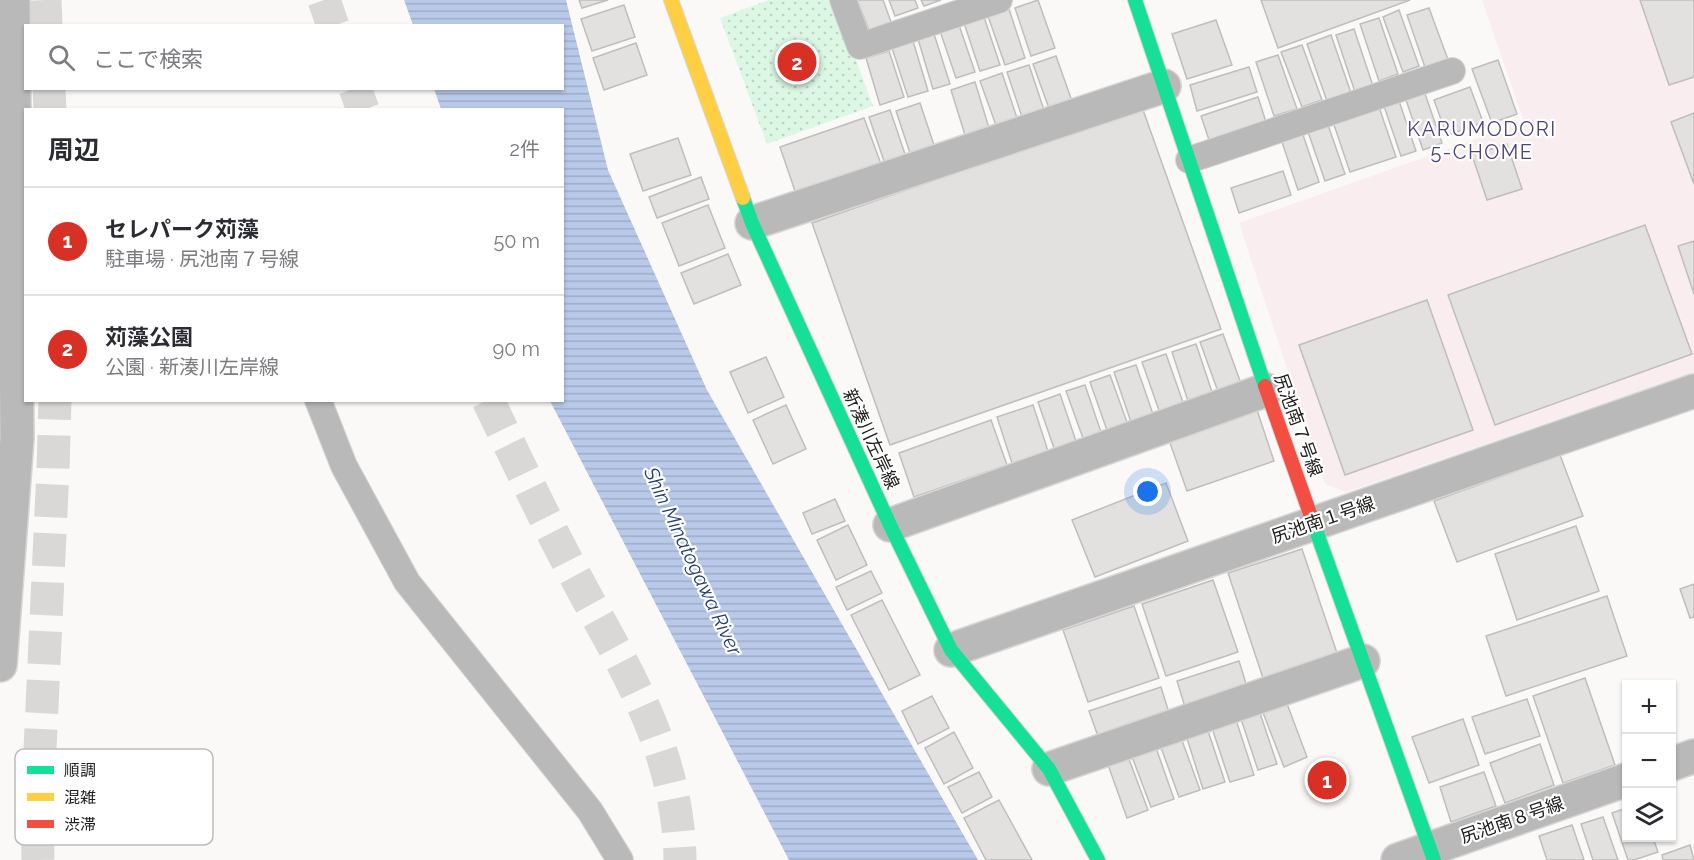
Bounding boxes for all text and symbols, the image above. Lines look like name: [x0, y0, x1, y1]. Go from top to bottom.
search box: [24, 24, 564, 90]
pin: 2: [778, 40, 816, 84]
icon: search: [45, 41, 78, 74]
text: ここで検索: [93, 46, 203, 72]
district label: KARUMODORI 5-CHOME: [1407, 117, 1557, 164]
text: 周辺: [48, 135, 100, 165]
text: 2件: [510, 137, 540, 161]
text: セレパーク苅藻: [105, 216, 259, 242]
text: 1: [63, 229, 72, 253]
text: 50 m: [493, 229, 540, 253]
text: 駐車場 · 尻池南７号線: [105, 247, 299, 271]
text: 苅藻公園: [105, 324, 193, 350]
text: 2: [62, 337, 73, 361]
text: 90 m: [493, 337, 540, 361]
text: 公園 · 新湊川左岸線: [105, 355, 279, 379]
street label: 尻池南７号線: [1270, 370, 1327, 479]
street label: 新湊川左岸線: [839, 385, 904, 492]
water label: Shin Minatogawa River: [638, 462, 748, 660]
your location: [1133, 477, 1162, 506]
street label: 尻池南１号線: [1268, 492, 1377, 547]
map controls: [1622, 680, 1676, 842]
button: +: [1622, 680, 1676, 734]
button: −: [1622, 734, 1676, 788]
legend: [15, 749, 213, 845]
pin: 1: [1308, 758, 1346, 802]
text: 順調: [64, 761, 96, 780]
text: 混雑: [64, 788, 96, 807]
button: layers: [1622, 788, 1676, 842]
street label: 尻池南８号線: [1457, 792, 1566, 847]
text: 渋滞: [64, 815, 96, 834]

